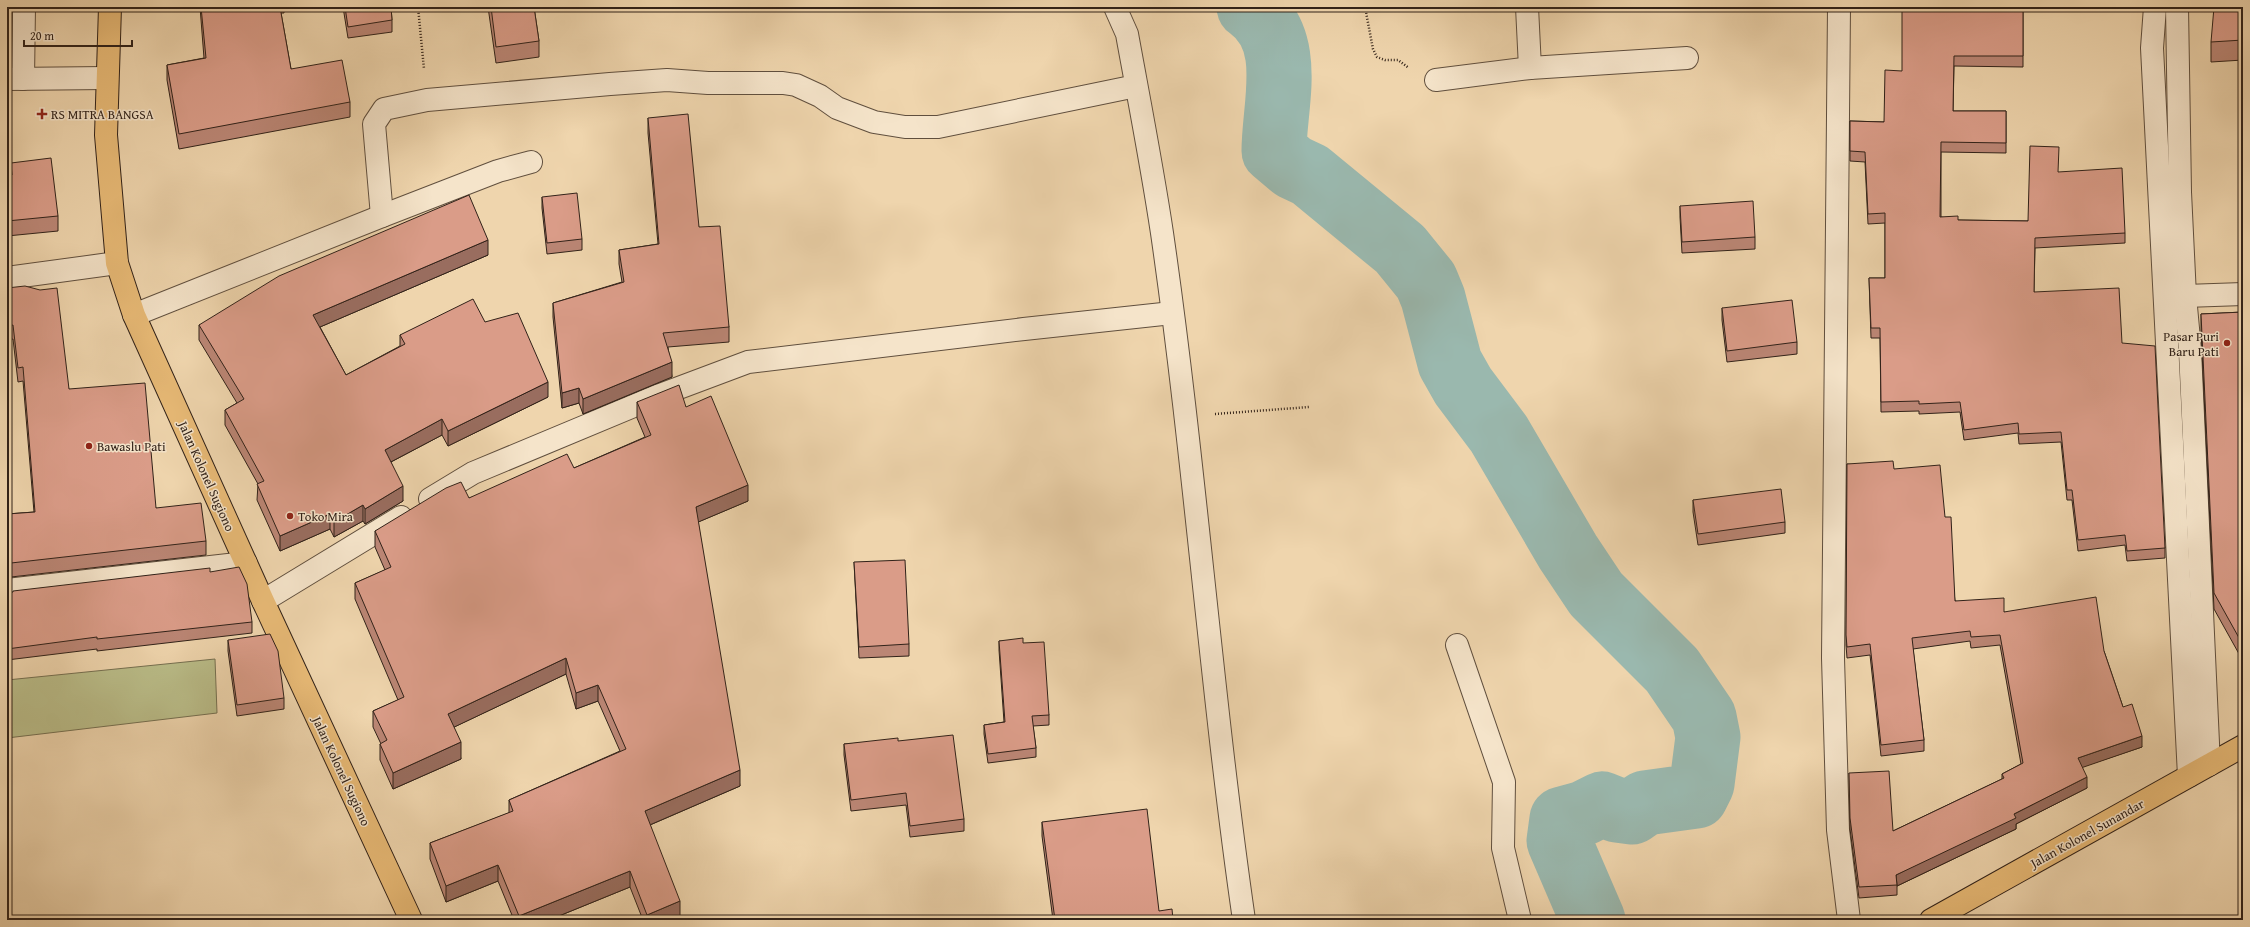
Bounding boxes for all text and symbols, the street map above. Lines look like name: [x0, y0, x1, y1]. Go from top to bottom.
scale bar: [24, 22, 132, 48]
text: 20 m: [30, 27, 54, 44]
place label: RS MITRA BANGSA: [51, 105, 154, 124]
marker: RS MITRA BANGSA: [36, 108, 48, 120]
place label: Pasar Puri Baru Pati: [2163, 327, 2219, 361]
marker: Pasar Puri Baru Pati: [2222, 338, 2232, 348]
street label: Jalan Kolonel Sugiono: [173, 416, 240, 535]
place label: Bawaslu Pati: [97, 437, 166, 456]
marker: Bawaslu Pati: [84, 441, 94, 451]
place label: Toko Mira: [298, 507, 354, 526]
marker: Toko Mira: [285, 511, 295, 521]
street label: Jalan Kolonel Sugiono: [307, 712, 375, 829]
street label: Jalan Kolonel Sunandar: [2025, 794, 2148, 874]

